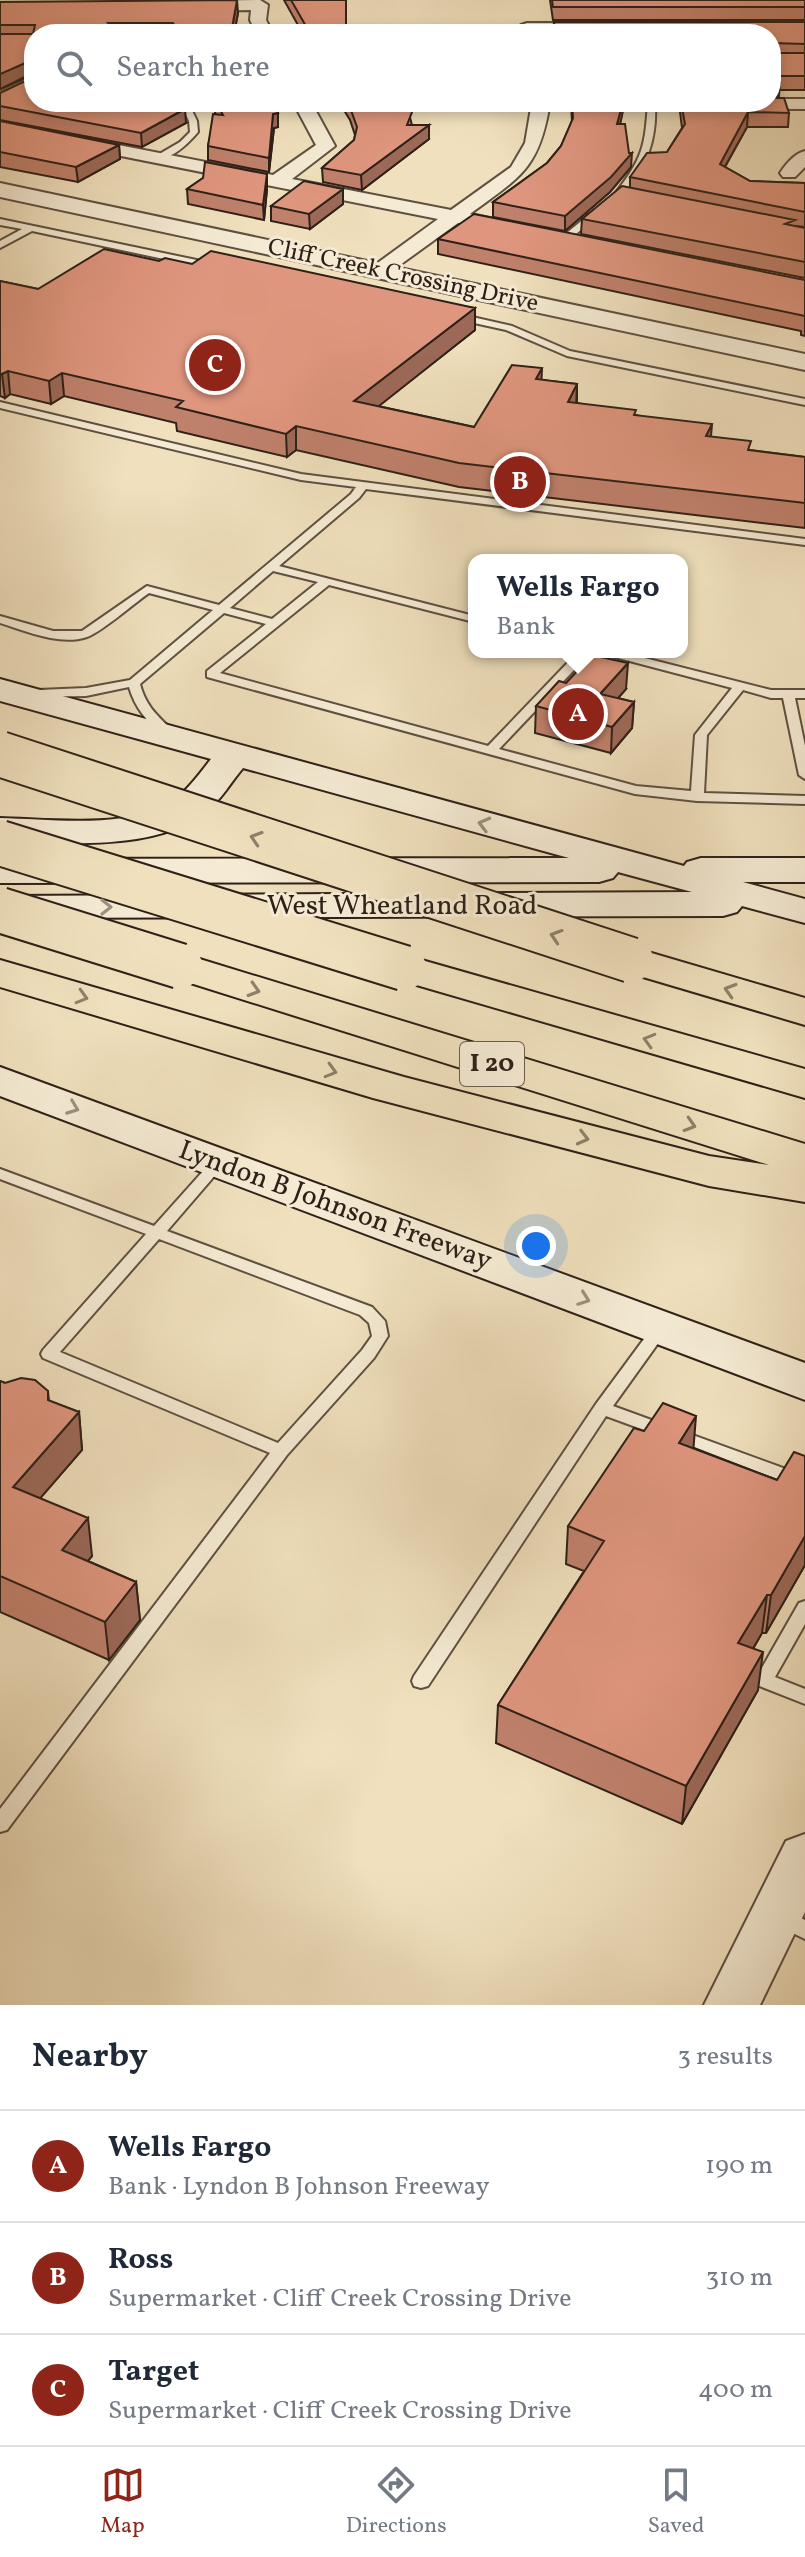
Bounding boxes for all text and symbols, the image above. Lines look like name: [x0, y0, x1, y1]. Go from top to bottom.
search box: [24, 24, 781, 112]
icon: search: [52, 46, 96, 90]
text: Search here: [116, 47, 270, 89]
street label: Cliff Creek Crossing Drive: [265, 231, 541, 321]
pin: C: [189, 335, 241, 395]
pin: B: [494, 452, 546, 512]
popup: [468, 554, 688, 658]
text: Wells Fargo: [496, 567, 660, 609]
text: Bank: [496, 609, 555, 645]
pin: A: [552, 684, 604, 744]
one-way arrow: [478, 817, 492, 833]
one-way arrow: [250, 831, 263, 847]
street label: West Wheatland Road: [267, 887, 537, 926]
one-way arrow: [100, 898, 113, 916]
one-way arrow: [550, 930, 564, 946]
one-way arrow: [247, 981, 261, 997]
one-way arrow: [724, 983, 738, 999]
one-way arrow: [75, 988, 88, 1004]
one-way arrow: [643, 1033, 657, 1049]
road number: I 20: [460, 1042, 524, 1086]
one-way arrow: [324, 1062, 338, 1078]
one-way arrow: [65, 1099, 79, 1115]
one-way arrow: [682, 1116, 696, 1132]
one-way arrow: [575, 1129, 589, 1146]
street label: Lyndon B Johnson Freeway: [173, 1131, 497, 1281]
your location: [516, 1226, 556, 1266]
one-way arrow: [576, 1289, 590, 1306]
text: Nearby: [32, 2034, 148, 2081]
text: 3 results: [677, 2039, 773, 2075]
text: Wells Fargo: [108, 2127, 271, 2169]
text: A: [49, 2148, 67, 2184]
text: 190 m: [705, 2148, 773, 2184]
text: Bank · Lyndon B Johnson Freeway: [108, 2169, 490, 2205]
text: Ross: [108, 2239, 173, 2281]
text: B: [49, 2260, 67, 2296]
text: 310 m: [706, 2260, 773, 2296]
text: Supermarket · Cliff Creek Crossing Drive: [108, 2281, 572, 2317]
text: Target: [108, 2351, 199, 2393]
text: C: [50, 2372, 66, 2408]
text: 400 m: [698, 2372, 773, 2408]
text: Supermarket · Cliff Creek Crossing Drive: [108, 2393, 572, 2429]
tab: Map: [101, 2463, 145, 2542]
tab: Directions: [346, 2463, 447, 2542]
tab: Saved: [648, 2463, 704, 2542]

